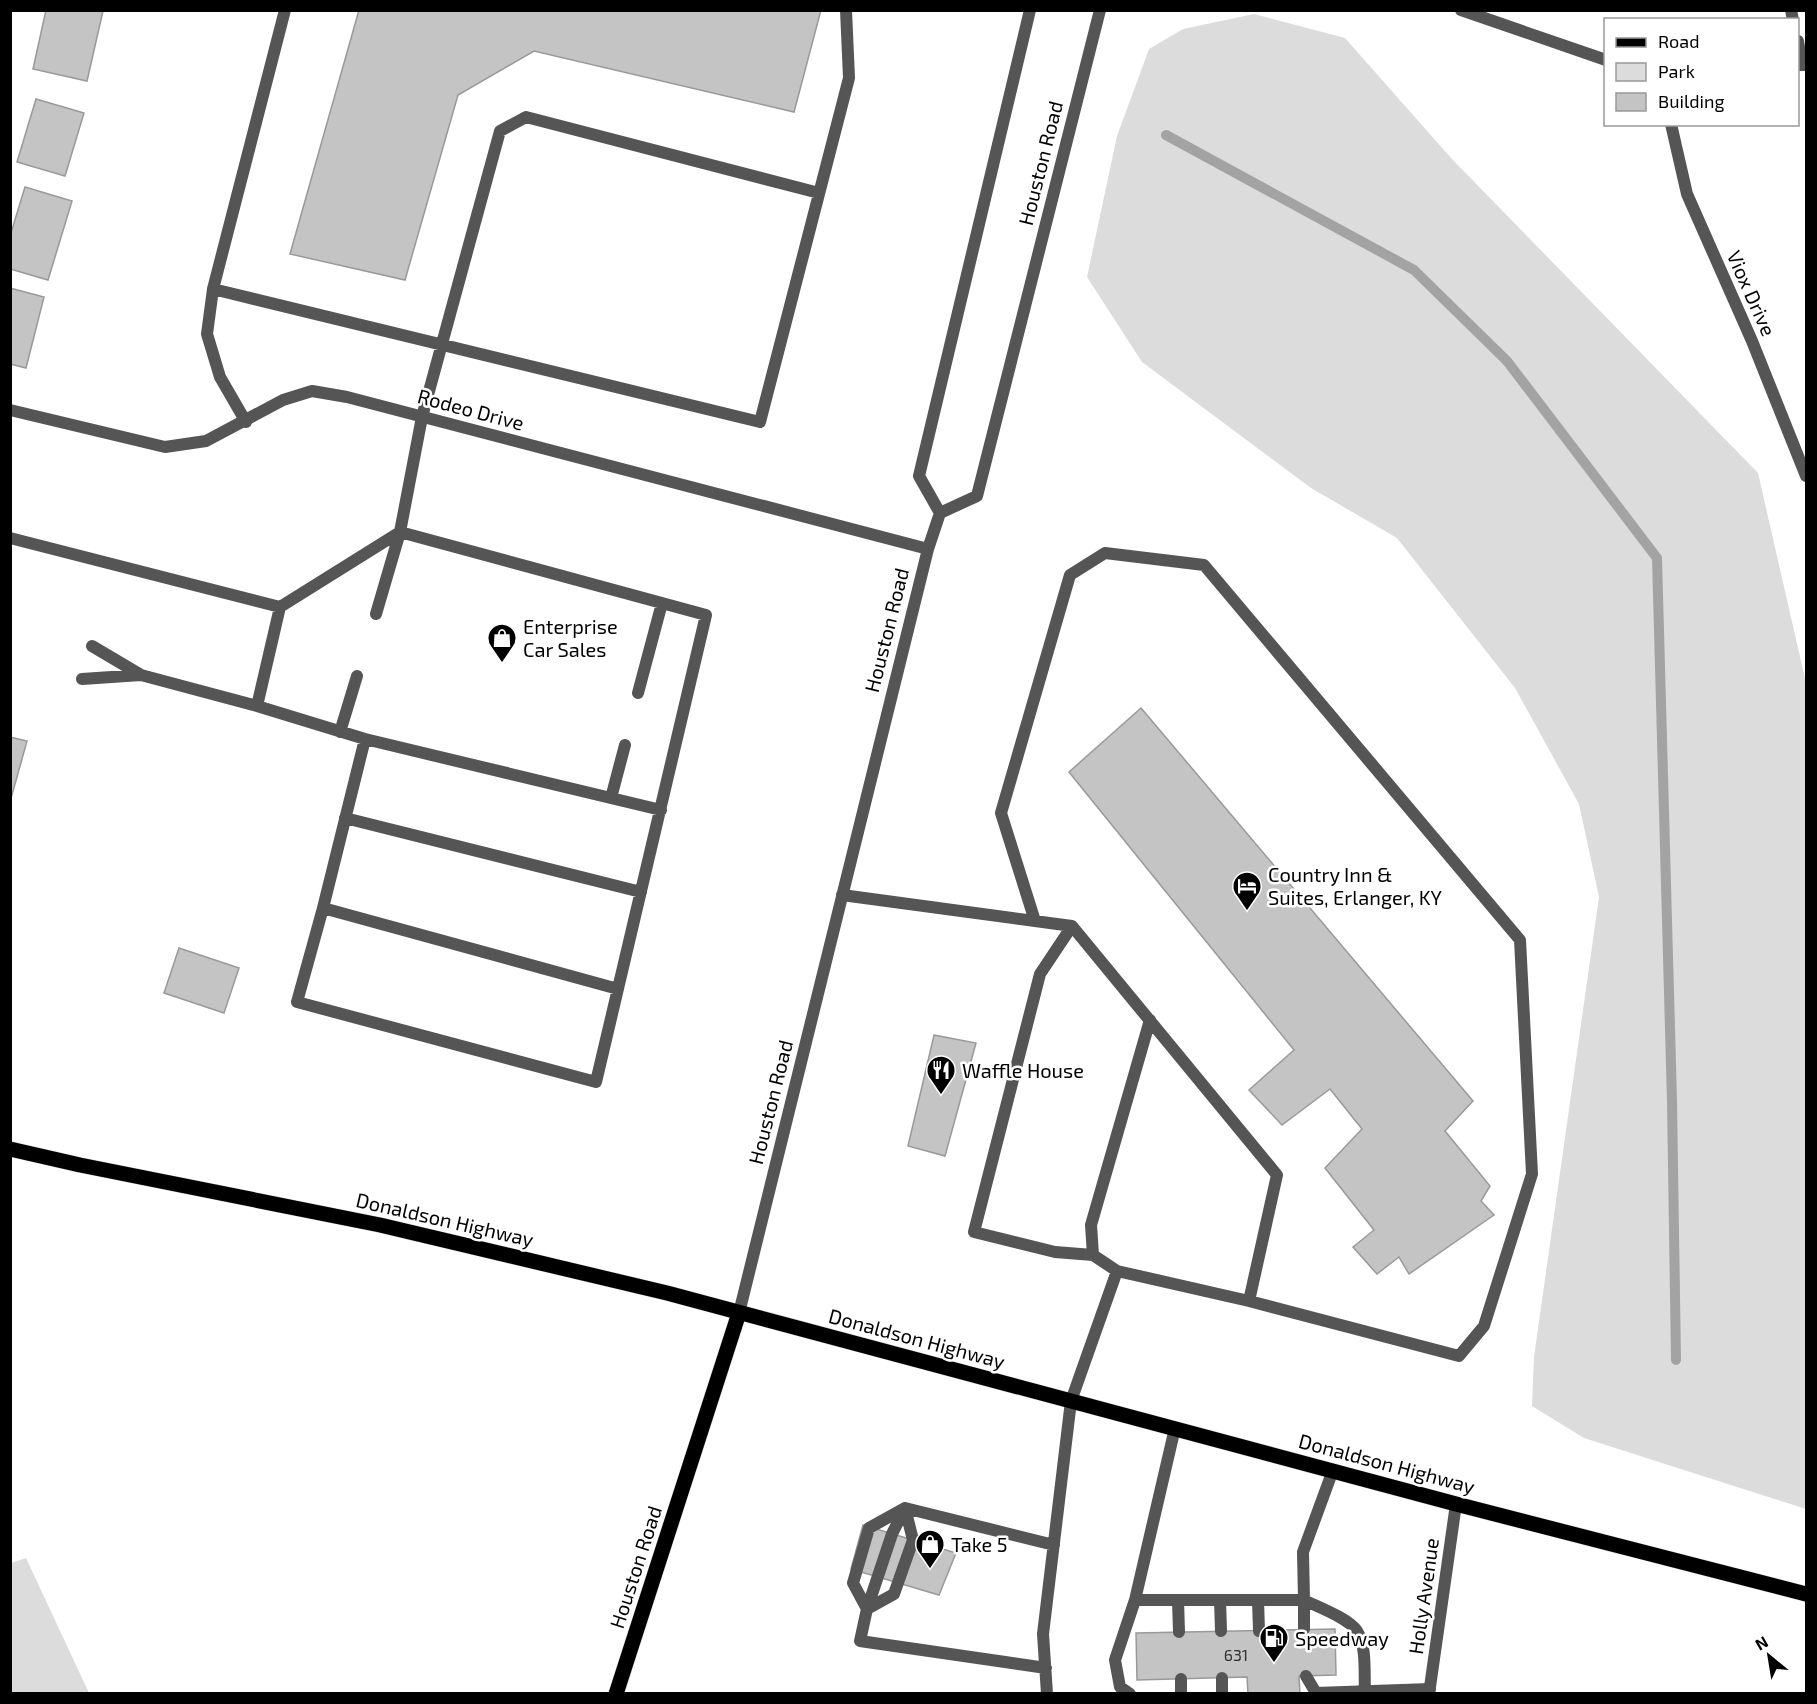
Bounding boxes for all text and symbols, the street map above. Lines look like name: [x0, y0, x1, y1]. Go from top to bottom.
legend: [1604, 18, 1799, 126]
text: Road: [1658, 30, 1699, 52]
text: Park: [1658, 60, 1695, 82]
text: Building: [1658, 90, 1725, 112]
street label: Houston Road: [1013, 98, 1067, 228]
street label: Viox Drive: [1723, 247, 1781, 339]
street label: Rodeo Drive: [415, 383, 527, 435]
street label: Houston Road: [859, 565, 913, 695]
place label: Enterprise Car Sales: [523, 614, 618, 661]
shop icon: Enterprise Car Sales: [486, 622, 518, 664]
place label: Country Inn & Suites, Erlanger, KY: [1268, 862, 1442, 909]
hotel icon: Country Inn & Suites, Erlanger, KY: [1231, 870, 1263, 912]
street label: Houston Road: [743, 1037, 797, 1167]
restaurant icon: Waffle House: [925, 1054, 957, 1096]
place label: Waffle House: [962, 1058, 1084, 1082]
street label: Donaldson Highway: [354, 1187, 536, 1251]
street label: Donaldson Highway: [826, 1303, 1008, 1373]
street label: Donaldson Highway: [1296, 1428, 1478, 1498]
street label: Houston Road: [604, 1503, 666, 1631]
shop icon: Take 5: [914, 1528, 946, 1570]
place label: Take 5: [951, 1532, 1008, 1556]
street label: Holly Avenue: [1403, 1536, 1443, 1656]
fuel station icon: Speedway: [1258, 1622, 1290, 1664]
place label: Speedway: [1295, 1626, 1389, 1650]
north arrow: [1739, 1626, 1799, 1686]
text: N: [1751, 1631, 1771, 1654]
house number: 631: [1224, 1645, 1248, 1664]

